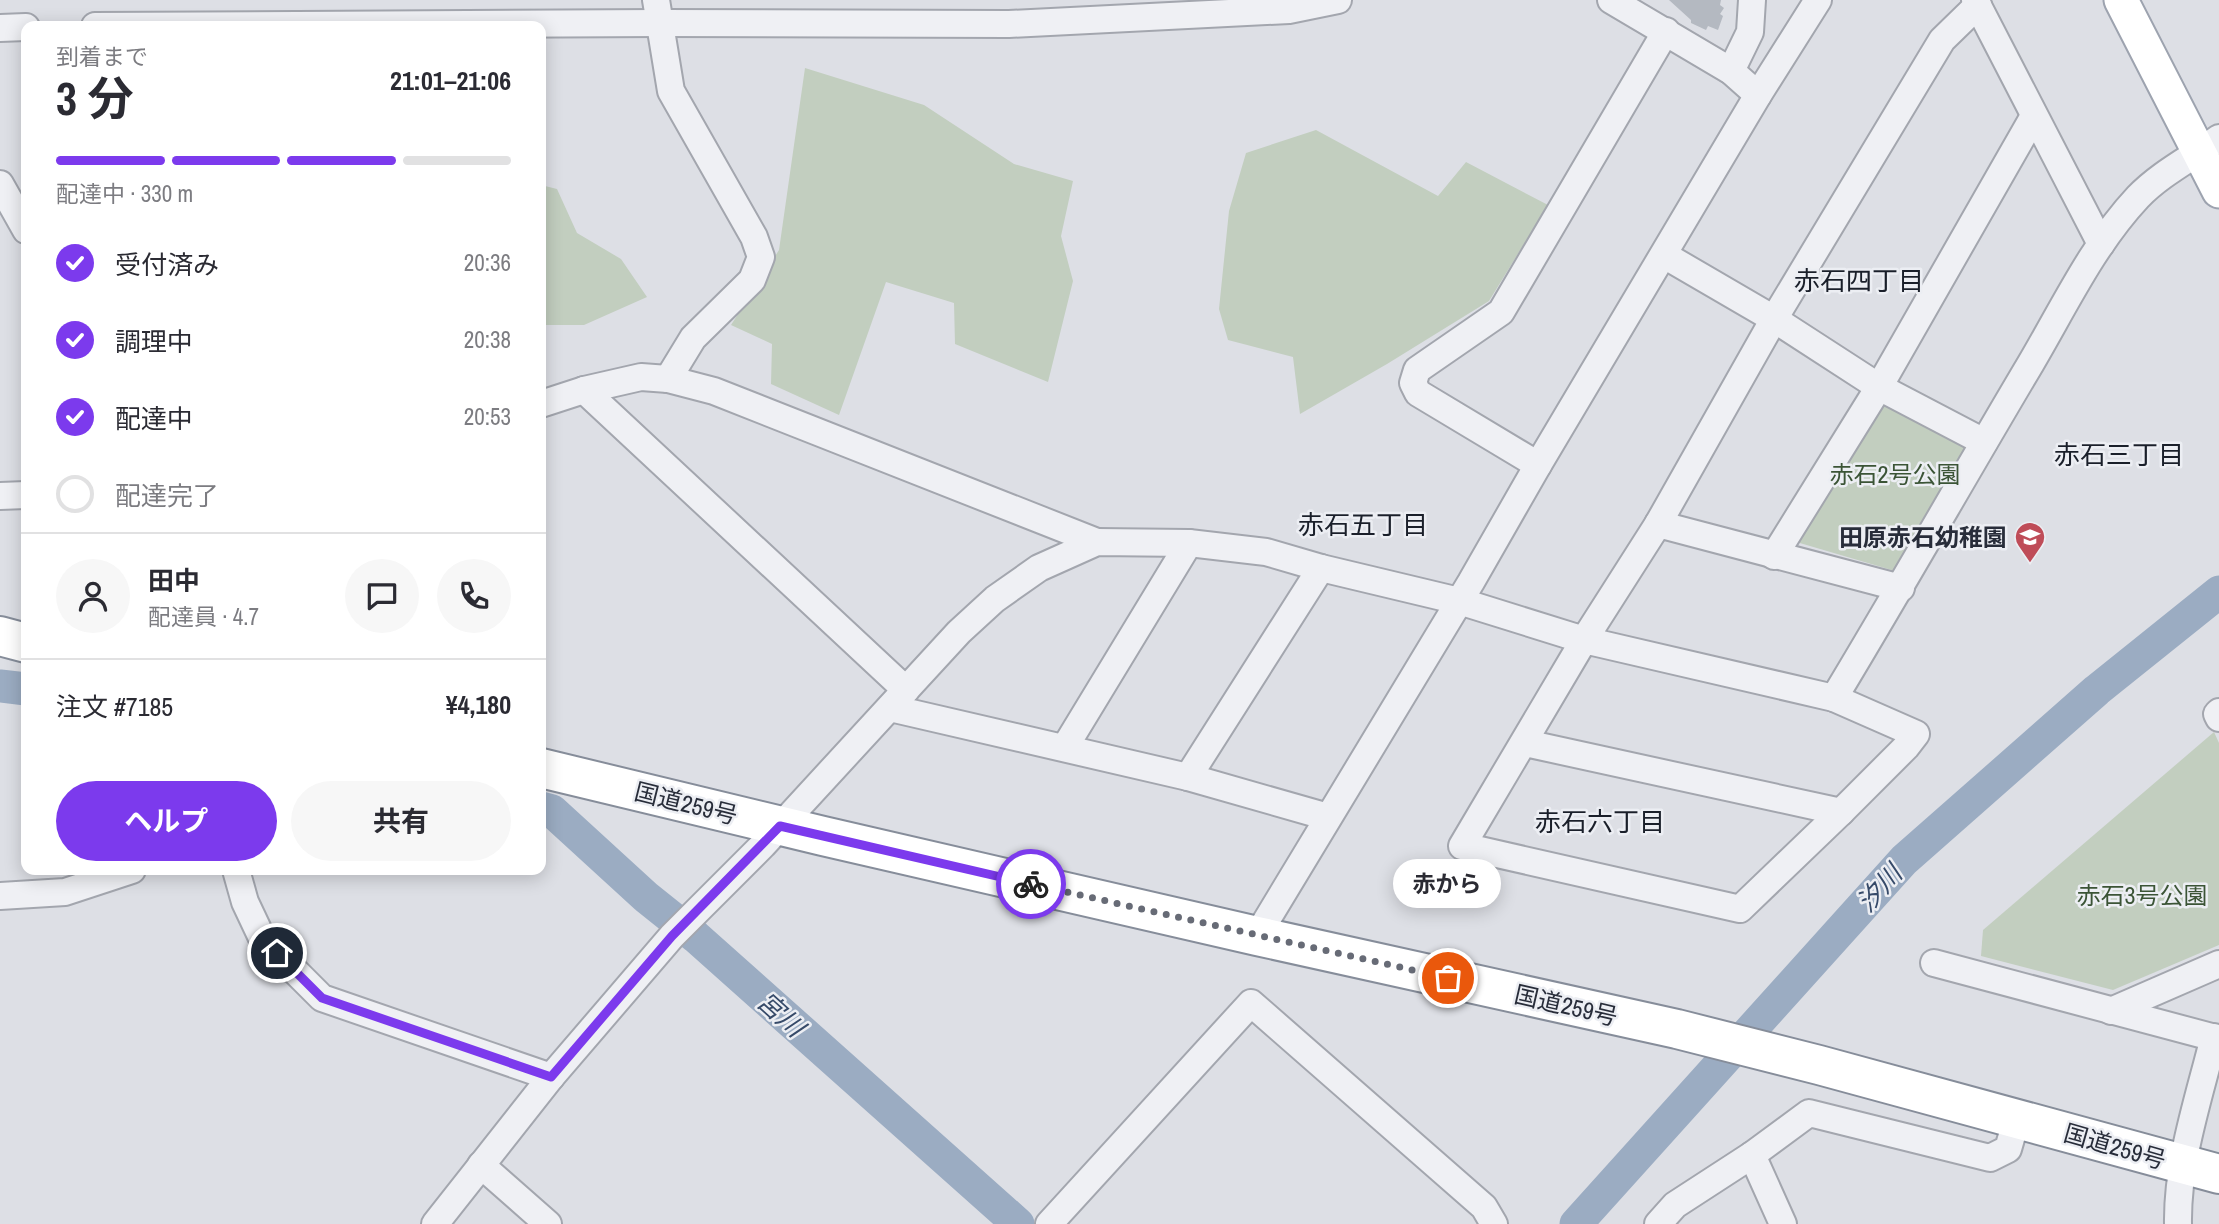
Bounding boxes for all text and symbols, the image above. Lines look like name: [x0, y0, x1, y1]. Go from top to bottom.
text: 到着まで: [56, 41, 148, 72]
text: 21:01–21:06: [390, 63, 511, 98]
text: 3 分: [56, 67, 133, 129]
text: 配達中 · 330 m: [56, 178, 193, 209]
icon: check: [56, 244, 94, 282]
text: 受付済み: [115, 247, 219, 282]
text: 20:36: [464, 247, 511, 278]
district label: 赤石四丁目: [1794, 263, 1924, 298]
icon: check: [56, 321, 94, 359]
text: 調理中: [115, 324, 193, 359]
text: 20:38: [464, 324, 511, 355]
icon: check: [56, 398, 94, 436]
text: 配達中: [115, 401, 193, 436]
text: 20:53: [464, 401, 511, 432]
district label: 赤石三丁目: [2054, 437, 2184, 472]
park label: 赤石2号公園: [1830, 458, 1960, 490]
text: 配達完了: [115, 478, 219, 513]
district label: 赤石五丁目: [1298, 507, 1428, 542]
school or university icon: 田原赤石幼稚園: [2013, 520, 2047, 564]
place label: 田原赤石幼稚園: [1839, 521, 2007, 553]
button: person: [56, 559, 130, 633]
button: chat: [345, 559, 419, 633]
button: phone: [437, 559, 511, 633]
text: 田中: [148, 563, 200, 598]
text: 配達員 · 4.7: [148, 601, 259, 632]
text: ¥4,180: [446, 687, 511, 722]
text: 注文 #7185: [56, 689, 173, 724]
street label: 国道259号: [631, 775, 741, 831]
button: ヘルプ: [56, 781, 277, 861]
button: 共有: [291, 781, 511, 861]
district label: 赤石六丁目: [1535, 804, 1665, 839]
courier: [996, 849, 1066, 919]
water label: 汐川: [1849, 855, 1911, 919]
callout: 赤から: [1394, 859, 1502, 908]
icon: bike: [1012, 865, 1050, 903]
text: 赤から: [1413, 868, 1482, 899]
park label: 赤石3号公園: [2077, 879, 2207, 911]
pin: [247, 923, 307, 983]
icon: home: [258, 934, 296, 972]
pin: [1418, 948, 1478, 1008]
icon: bag: [1429, 959, 1467, 997]
street label: 国道259号: [1511, 978, 1621, 1032]
water label: 宮川: [750, 984, 814, 1046]
street label: 国道259号: [2060, 1116, 2170, 1176]

